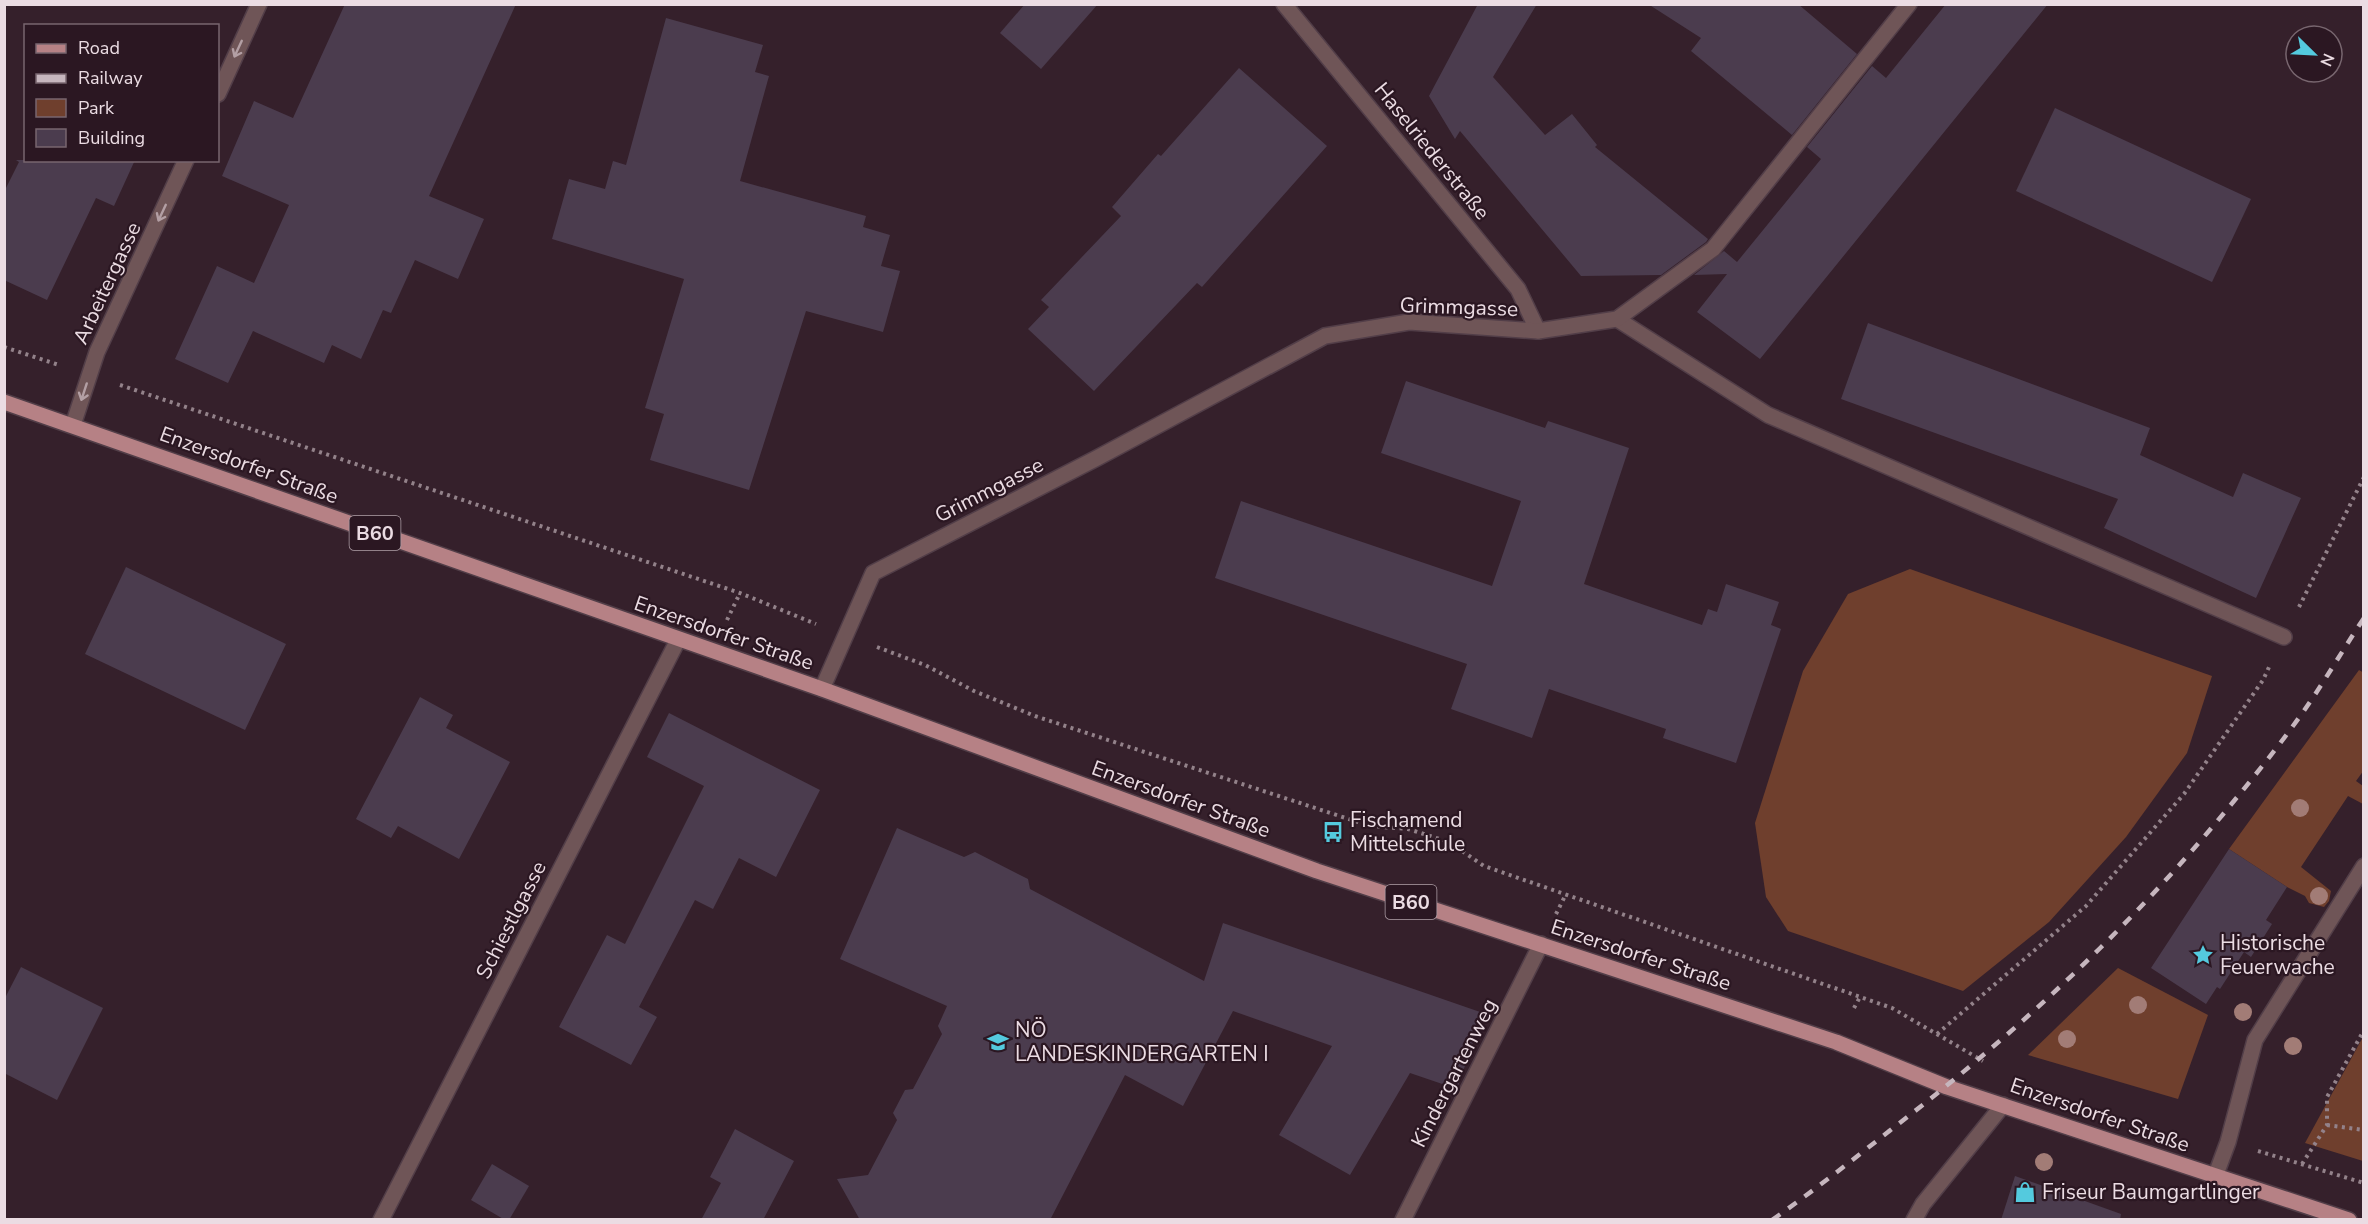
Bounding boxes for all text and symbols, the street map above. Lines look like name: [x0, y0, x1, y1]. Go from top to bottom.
legend: [24, 24, 219, 162]
north arrow: [2284, 24, 2344, 84]
text: Road: [78, 36, 120, 60]
one-way arrow: [232, 40, 244, 58]
text: N: [2314, 50, 2339, 70]
text: Railway: [78, 66, 143, 90]
street label: Haselriederstraße: [1368, 77, 1496, 225]
text: Park: [78, 96, 115, 120]
text: Building: [78, 126, 145, 150]
one-way arrow: [155, 204, 167, 222]
street label: Arbeitergasse: [66, 217, 148, 349]
street label: Grimmgasse: [1399, 291, 1519, 323]
one-way arrow: [78, 382, 89, 401]
street label: Enzersdorfer Straße: [156, 420, 342, 510]
street label: Grimmgasse: [930, 451, 1048, 529]
road number: B60: [350, 516, 400, 550]
street label: Enzersdorfer Straße: [631, 589, 817, 677]
street label: Enzersdorfer Straße: [1088, 754, 1274, 844]
place label: Fischamend Mittelschule: [1350, 806, 1465, 858]
bus stop icon: Fischamend Mittelschule: [1321, 820, 1345, 844]
street label: Schiestlgasse: [469, 856, 553, 984]
road number: B60: [1386, 885, 1436, 919]
street label: Enzersdorfer Straße: [1547, 913, 1735, 997]
place label: Historische Feuerwache: [2220, 929, 2335, 981]
place icon: Historische Feuerwache: [2191, 943, 2215, 967]
street label: Kindergartenweg: [1404, 994, 1504, 1152]
place label: NÖ LANDESKINDERGARTEN I: [1015, 1016, 1269, 1068]
school or university icon: NÖ LANDESKINDERGARTEN I: [986, 1030, 1010, 1054]
street label: Enzersdorfer Straße: [2007, 1071, 2193, 1159]
place label: Friseur Baumgartlinger: [2042, 1178, 2260, 1206]
shop icon: Friseur Baumgartlinger: [2013, 1180, 2037, 1204]

